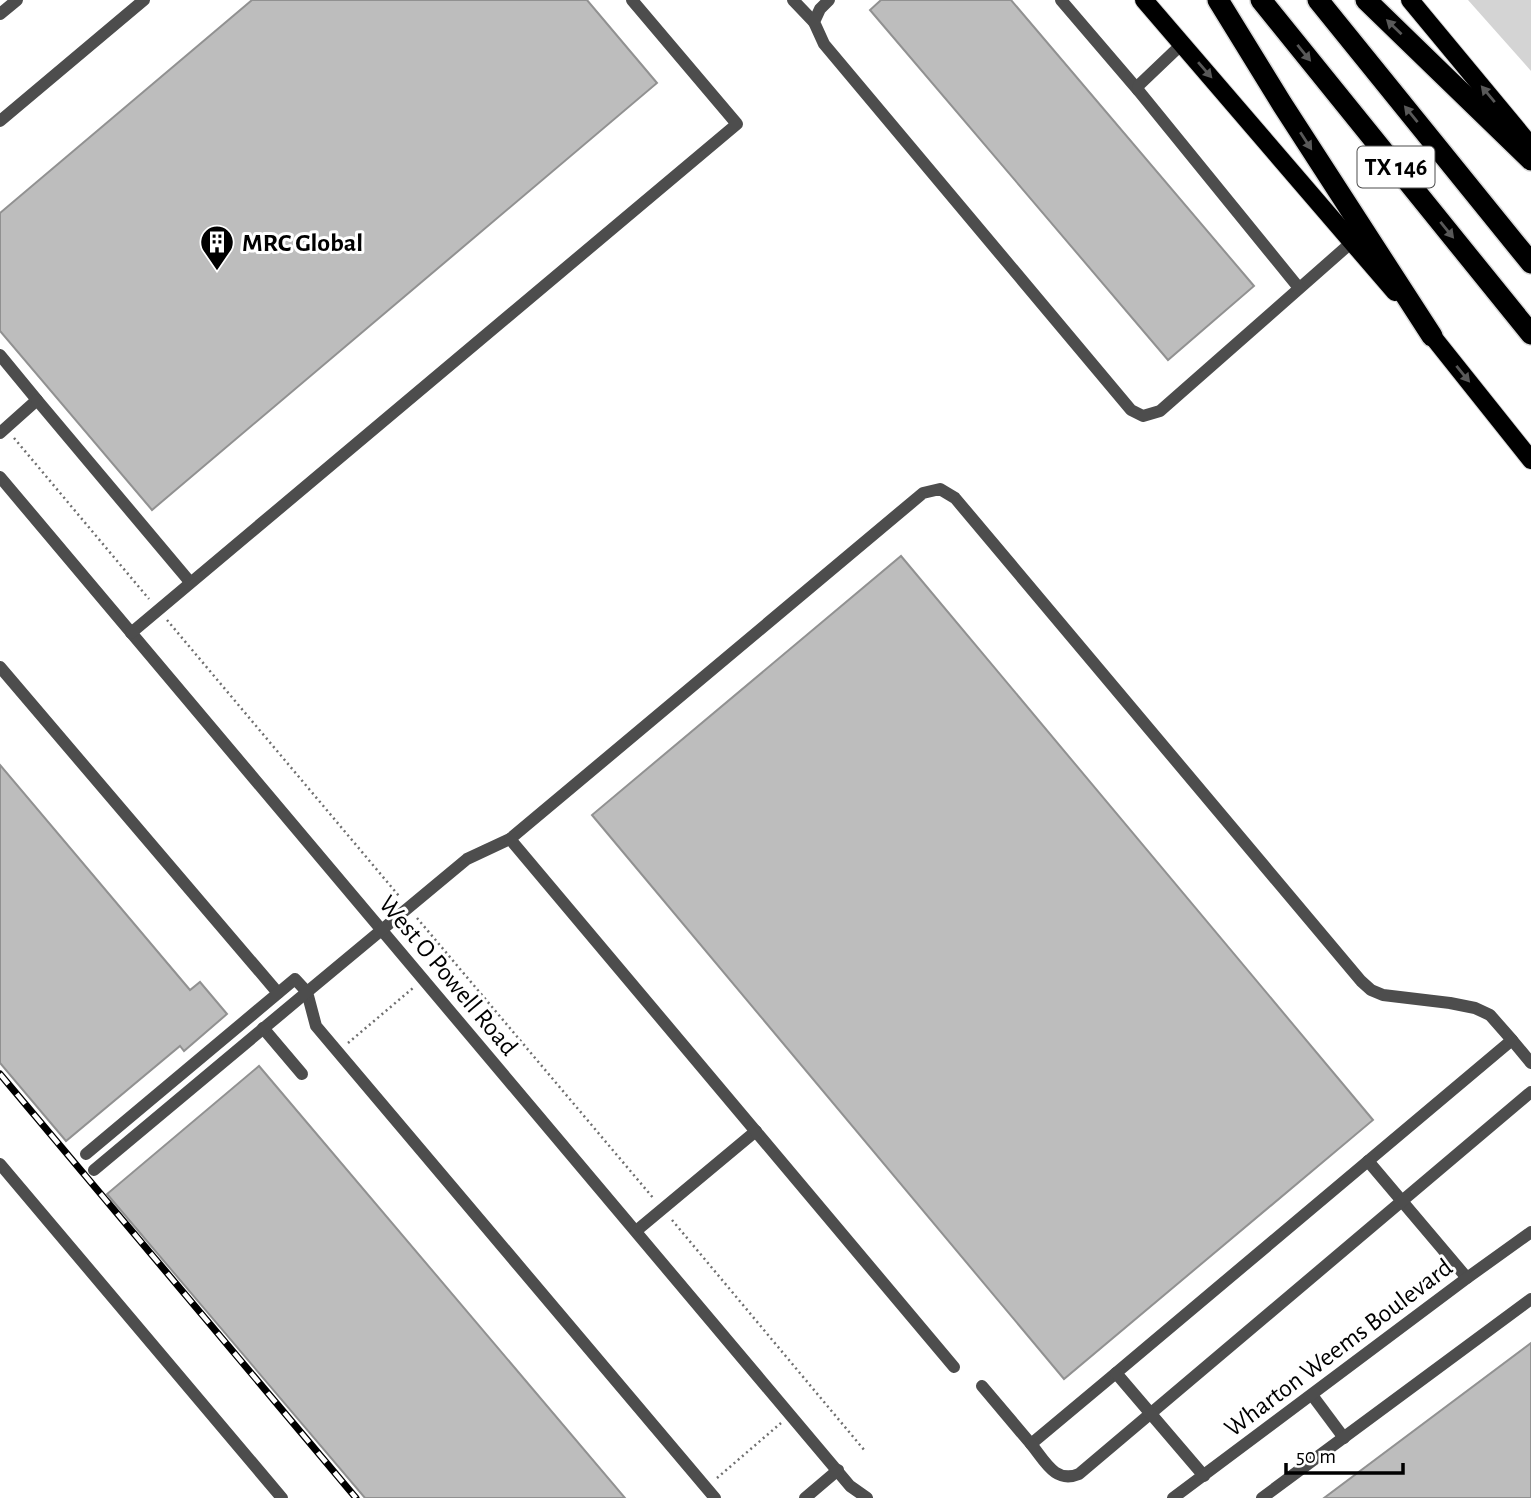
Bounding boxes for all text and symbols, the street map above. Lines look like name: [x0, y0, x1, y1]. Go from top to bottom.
one-way arrow: [1386, 19, 1403, 36]
one-way arrow: [1296, 45, 1311, 62]
one-way arrow: [1197, 62, 1212, 79]
one-way arrow: [1480, 85, 1495, 103]
one-way arrow: [1403, 106, 1418, 124]
one-way arrow: [1299, 132, 1312, 151]
road number: TX 146: [1358, 146, 1434, 188]
one-way arrow: [1439, 222, 1454, 239]
building icon: MRC Global: [198, 223, 236, 272]
place label: MRC Global: [242, 230, 363, 256]
one-way arrow: [1455, 366, 1470, 383]
street label: West O Powell Road: [374, 891, 522, 1061]
street label: Wharton Weems Boulevard: [1220, 1254, 1457, 1442]
scale bar: [1286, 1432, 1403, 1476]
text: 50 m: [1296, 1446, 1336, 1467]

